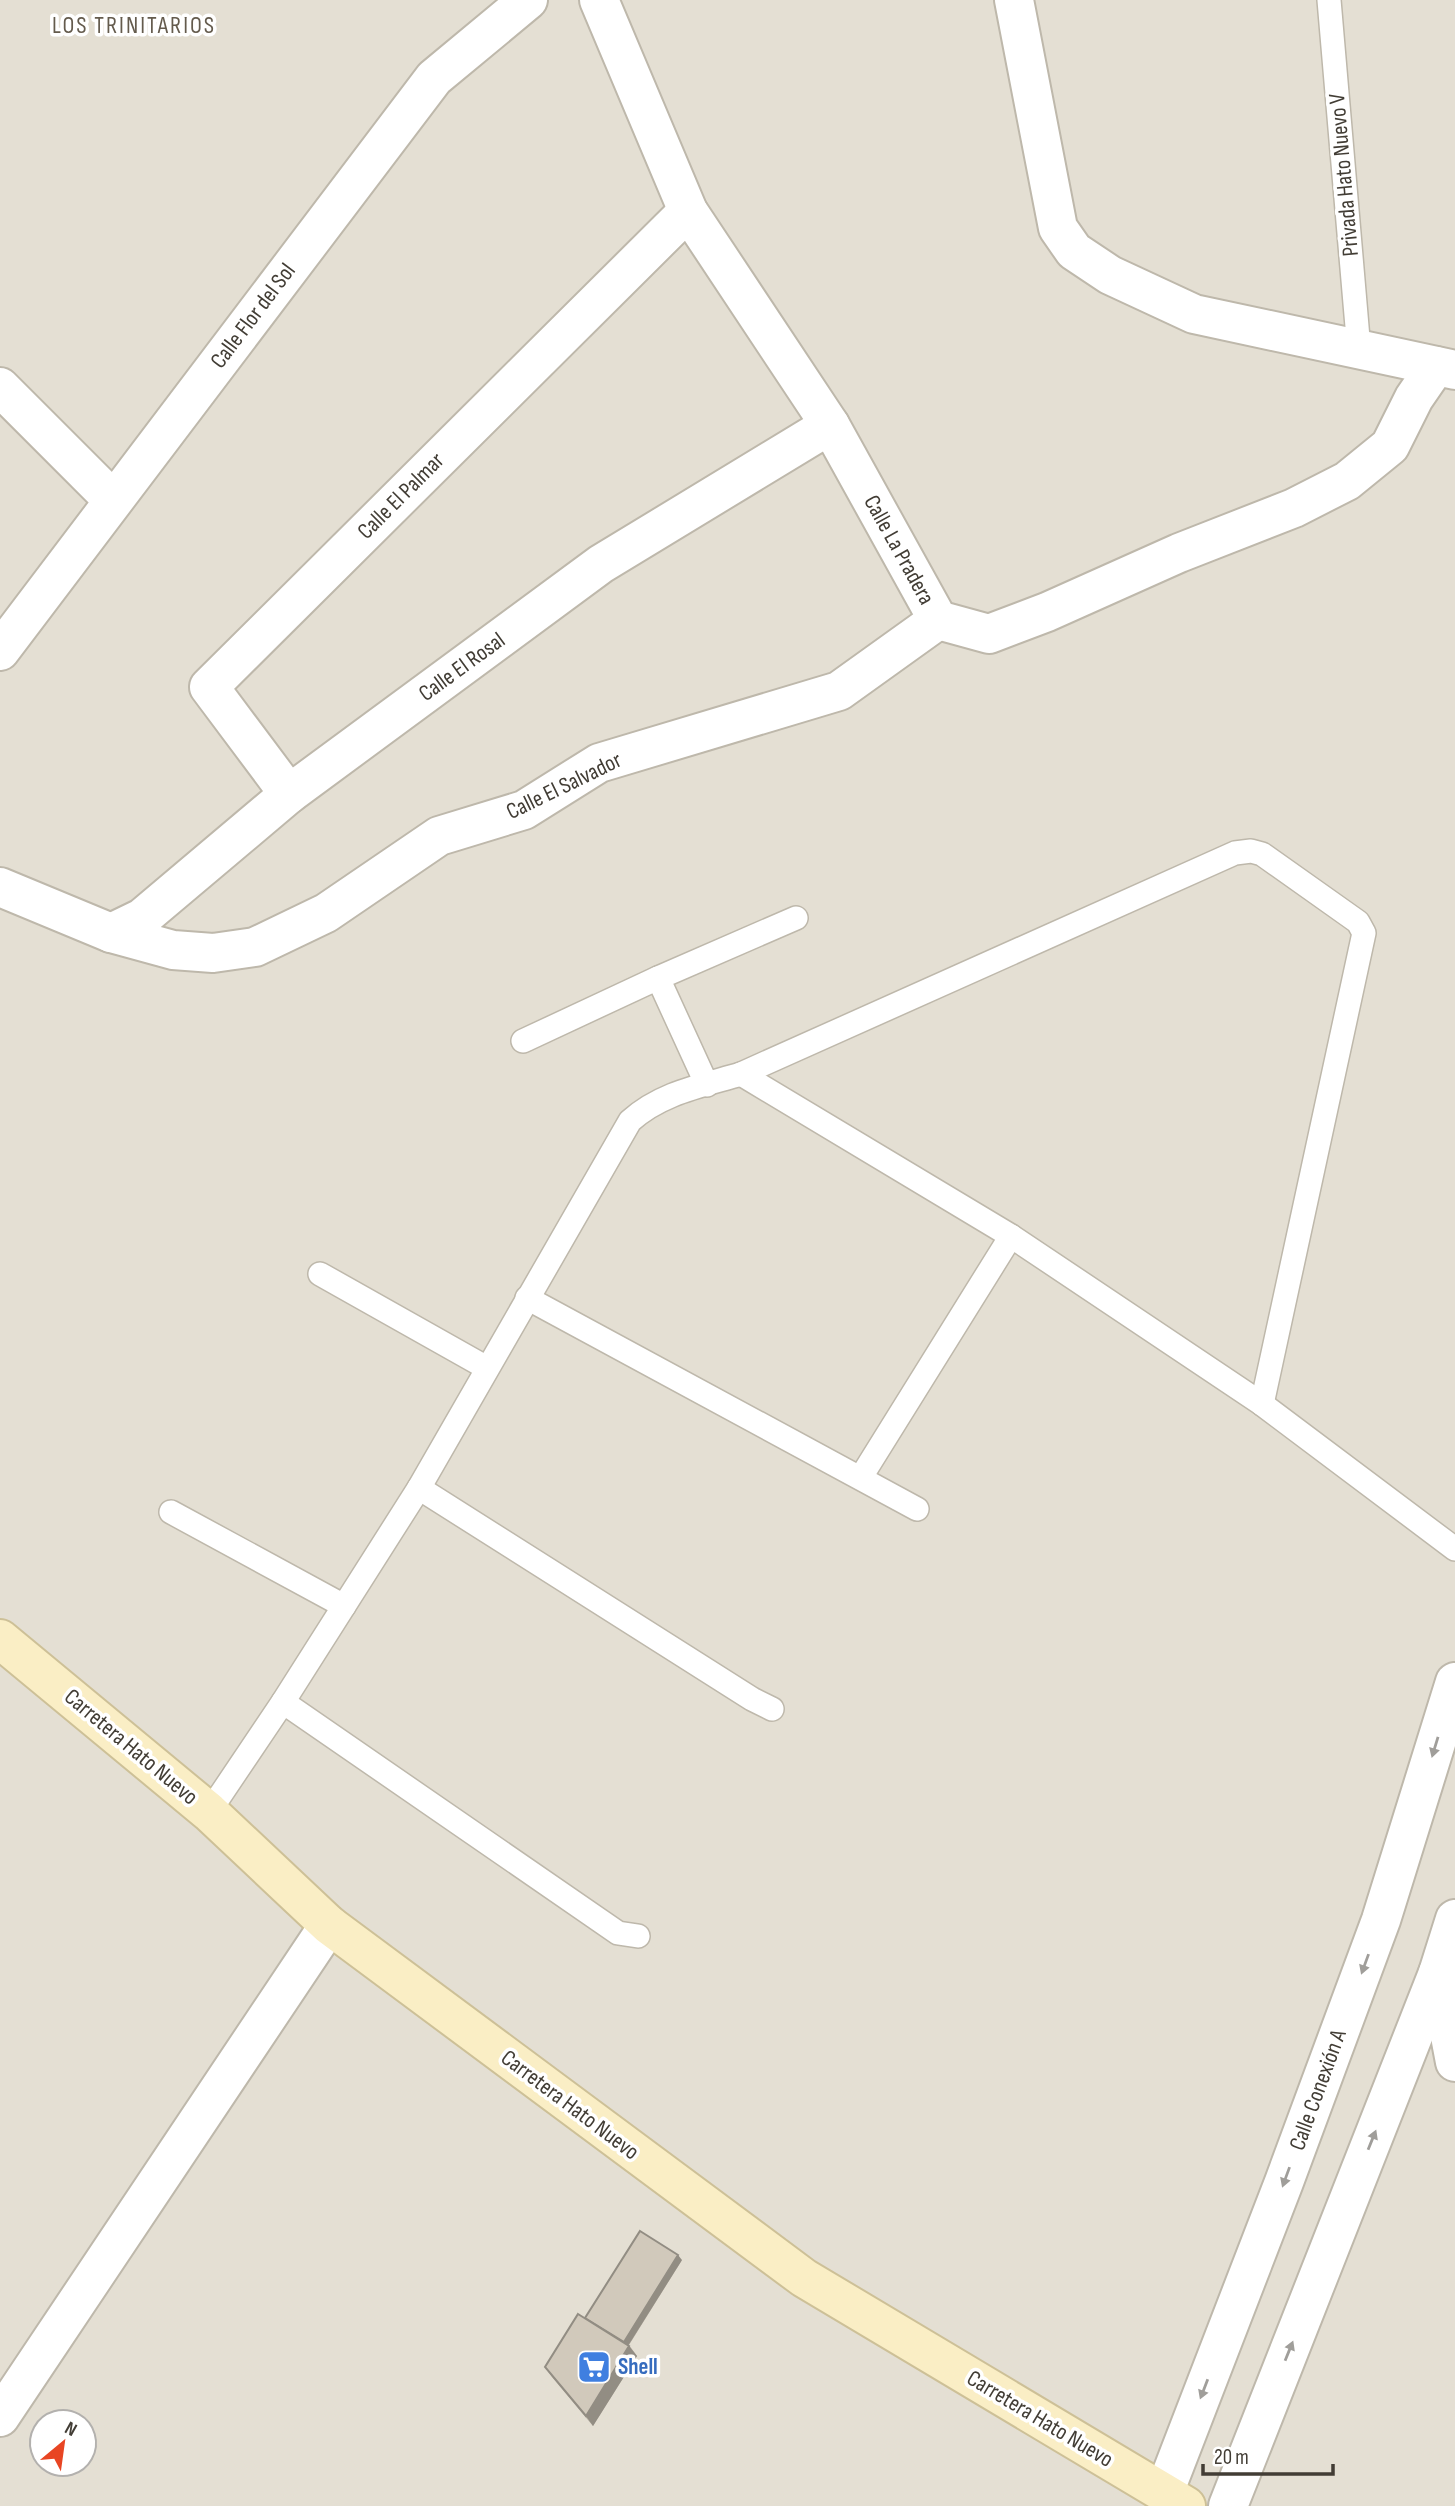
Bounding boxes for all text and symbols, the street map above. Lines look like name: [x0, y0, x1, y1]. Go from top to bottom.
district label: LOS TRINITARIOS: [52, 11, 216, 40]
street label: Privada Hato Nuevo V: [1323, 92, 1365, 258]
street label: Calle Flor del Sol: [204, 258, 302, 374]
street label: Calle El Palmar: [352, 446, 451, 545]
street label: Calle La Pradera: [857, 490, 941, 610]
street label: Calle El Rosal: [413, 626, 511, 708]
street label: Calle El Salvador: [502, 746, 626, 826]
street label: Carretera Hato Nuevo: [59, 1683, 203, 1811]
one-way arrow: [1429, 1737, 1439, 1758]
one-way arrow: [1359, 1953, 1370, 1974]
street label: Calle Conexión A: [1283, 2026, 1353, 2154]
street label: Carretera Hato Nuevo: [495, 2044, 645, 2166]
one-way arrow: [1367, 2129, 1378, 2150]
one-way arrow: [1280, 2167, 1291, 2188]
one-way arrow: [1283, 2341, 1294, 2362]
supermarket icon: Shell: [575, 2348, 613, 2386]
place label: Shell: [618, 2353, 658, 2381]
street label: Carretera Hato Nuevo: [962, 2364, 1118, 2474]
one-way arrow: [1198, 2379, 1209, 2400]
north arrow: [28, 2408, 98, 2478]
text: N: [60, 2417, 81, 2442]
scale bar: [1203, 2432, 1332, 2476]
text: 20 m: [1214, 2445, 1249, 2470]

